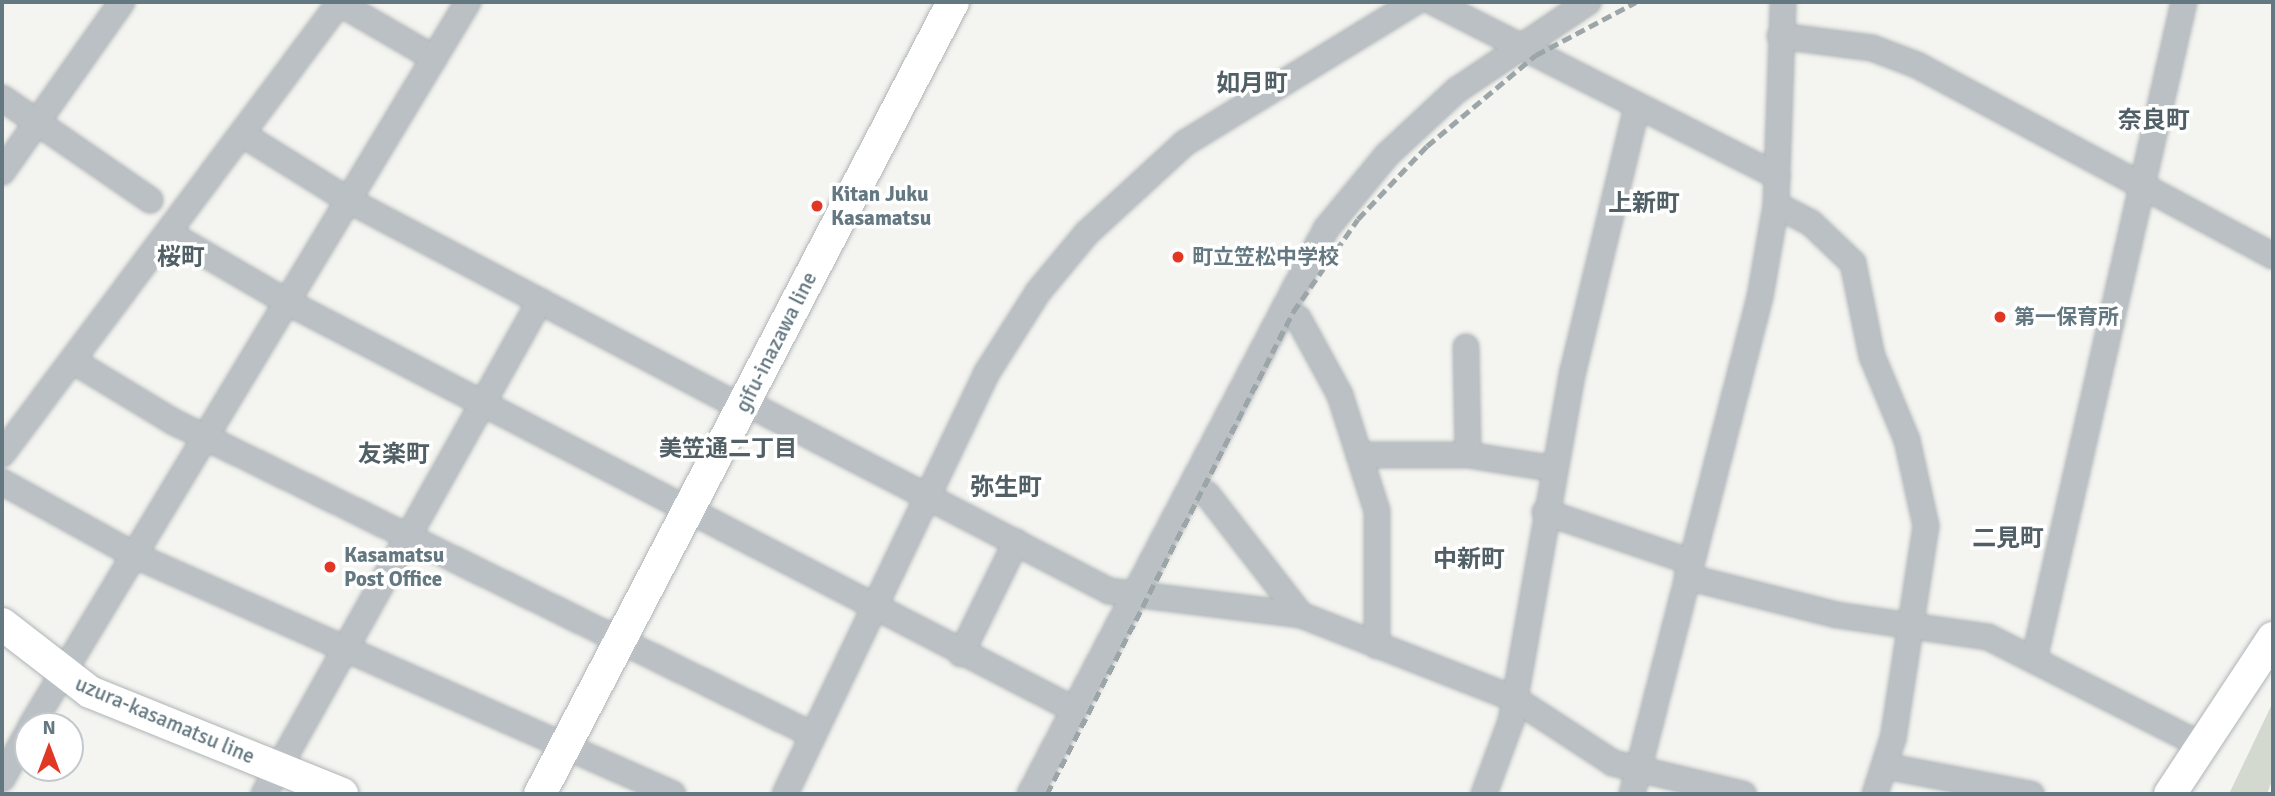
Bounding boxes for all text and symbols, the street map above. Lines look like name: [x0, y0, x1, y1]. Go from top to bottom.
district label: 如月町: [1216, 70, 1288, 98]
district label: 奈良町: [2118, 107, 2190, 135]
place label: Kitan Juku Kasamatsu: [831, 181, 931, 231]
district label: 上新町: [1608, 190, 1680, 218]
marker: Kitan Juku Kasamatsu: [809, 198, 825, 214]
district label: 桜町: [157, 244, 205, 272]
place label: 町立笠松中学校: [1192, 244, 1339, 270]
marker: 町立笠松中学校: [1170, 249, 1186, 265]
street label: gifu-inazawa line: [730, 268, 822, 416]
place label: 第一保育所: [2014, 304, 2119, 330]
marker: 第一保育所: [1992, 309, 2008, 325]
district label: 美笠通二丁目: [659, 435, 797, 463]
district label: 友楽町: [358, 441, 430, 469]
district label: 弥生町: [970, 474, 1042, 502]
district label: 二見町: [1972, 525, 2044, 553]
place label: Kasamatsu Post Office: [344, 542, 444, 592]
district label: 中新町: [1433, 546, 1505, 574]
marker: Kasamatsu Post Office: [322, 559, 338, 575]
street label: uzura-kasamatsu line: [71, 671, 259, 769]
north arrow: [14, 712, 84, 782]
text: N: [42, 716, 56, 740]

